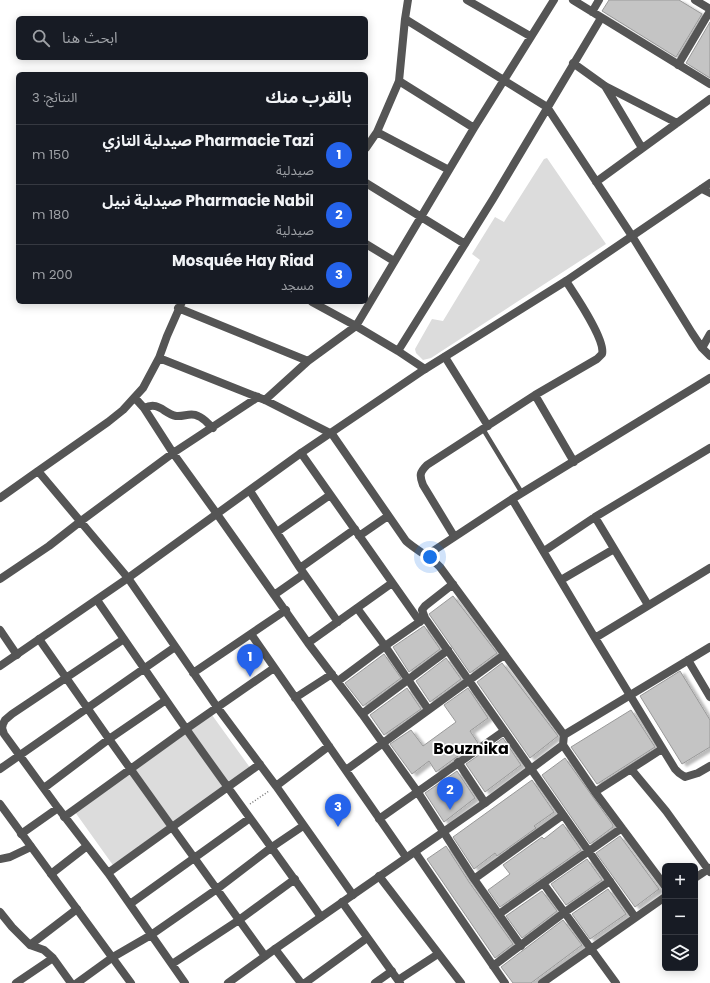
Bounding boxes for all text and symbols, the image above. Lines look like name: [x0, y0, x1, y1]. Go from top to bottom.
search box: [16, 16, 368, 60]
icon: search: [30, 27, 52, 49]
text: ابحث هنا: [62, 27, 118, 48]
text: بالقرب منك: [266, 85, 352, 109]
text: النتائج: 3: [32, 88, 77, 107]
text: Pharmacie Tazi صيدلية التازي: [103, 130, 314, 151]
text: 150 m: [32, 145, 69, 164]
text: 1: [337, 145, 341, 164]
text: صيدلية: [276, 161, 314, 180]
text: Pharmacie Nabil صيدلية نبيل: [102, 190, 314, 211]
text: 180 m: [32, 205, 69, 224]
text: 2: [335, 205, 343, 224]
text: صيدلية: [276, 221, 314, 240]
text: Mosquée Hay Riad: [172, 250, 314, 271]
text: 200 m: [32, 265, 73, 284]
text: 3: [335, 265, 343, 284]
text: مسجد: [281, 276, 314, 295]
your location: [420, 547, 440, 567]
pin: 1: [237, 644, 263, 677]
district label: Bouznika: [433, 737, 509, 760]
pin: 2: [437, 777, 463, 810]
pin: 3: [325, 794, 351, 827]
map controls: [662, 863, 698, 971]
button: +: [662, 863, 698, 899]
button: −: [662, 899, 698, 935]
button: layers: [662, 935, 698, 971]

